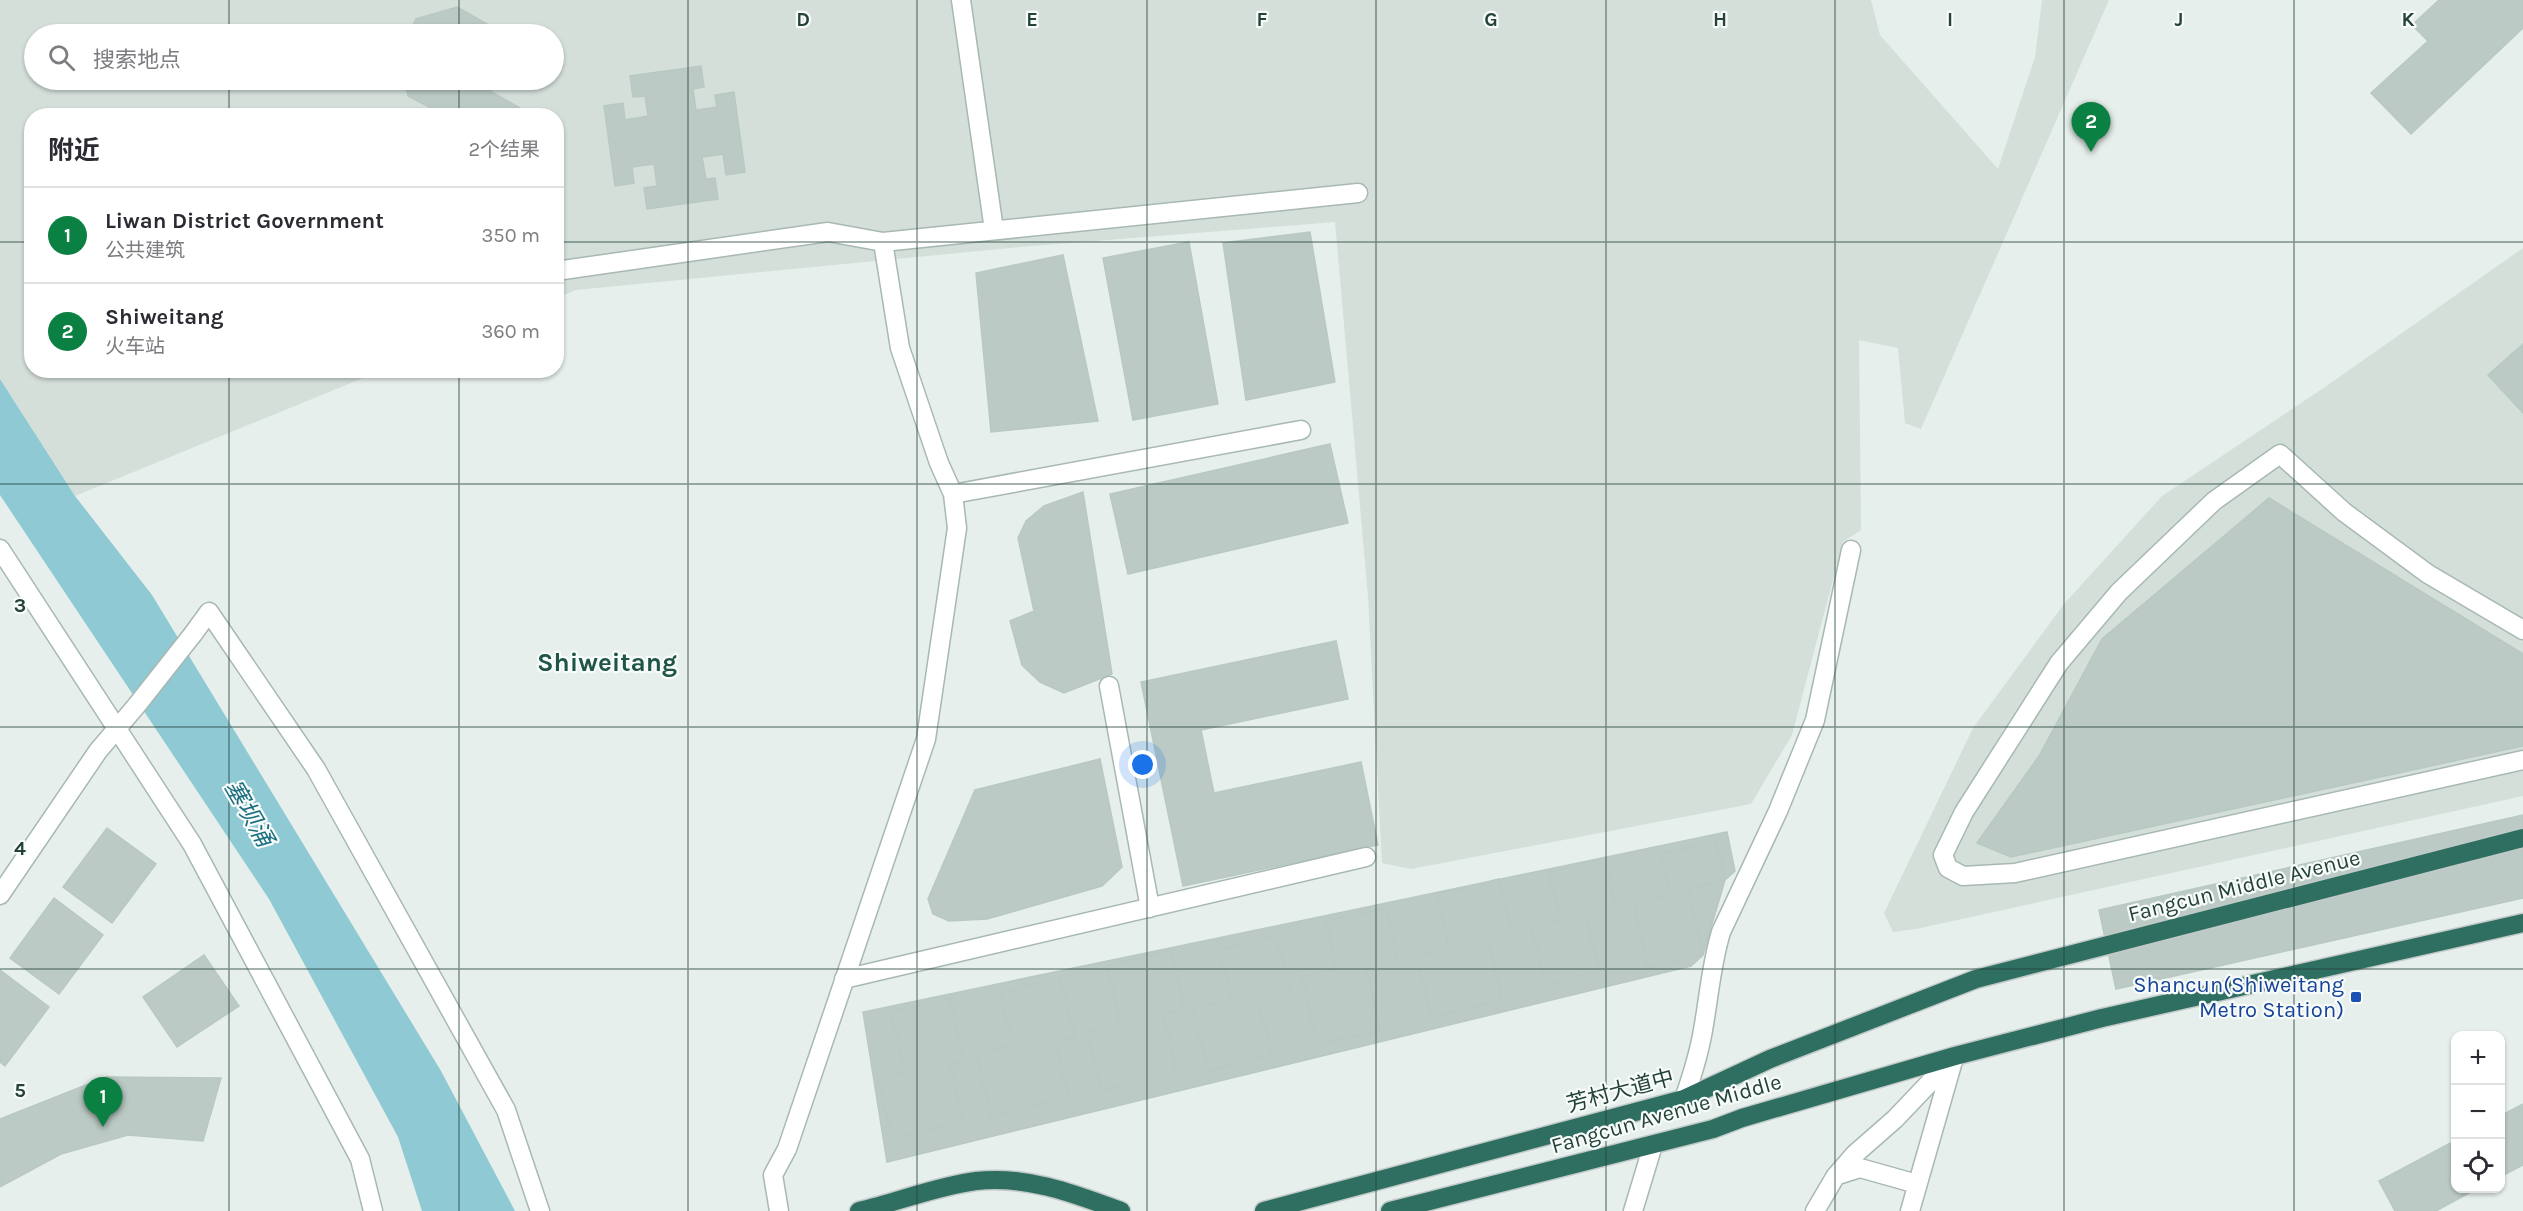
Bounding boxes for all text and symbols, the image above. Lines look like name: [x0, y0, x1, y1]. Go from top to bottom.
text: D: [796, 8, 810, 31]
text: E: [1026, 8, 1038, 31]
text: F: [1257, 8, 1268, 31]
text: G: [1484, 8, 1498, 31]
text: H: [1713, 8, 1727, 31]
text: I: [1947, 8, 1953, 31]
text: J: [2175, 8, 2183, 31]
text: K: [2401, 8, 2415, 31]
search box: [24, 24, 564, 90]
icon: search: [45, 41, 78, 74]
text: 搜索地点: [93, 47, 181, 73]
pin: 2: [2072, 102, 2110, 152]
text: 附近: [48, 135, 100, 166]
text: 2个结果: [468, 138, 540, 161]
text: Liwan District Government: [105, 208, 384, 234]
text: 1: [64, 224, 71, 247]
text: 350 m: [482, 224, 540, 247]
text: 公共建筑: [105, 239, 185, 262]
text: Shiweitang: [105, 304, 224, 330]
text: 2: [61, 320, 74, 343]
text: 360 m: [481, 320, 540, 343]
text: 火车站: [105, 335, 165, 358]
text: 3: [14, 594, 26, 617]
district label: Shiweitang: [537, 647, 677, 678]
your location: [1128, 750, 1157, 779]
water label: 塞坝涌: [219, 775, 281, 854]
text: 4: [14, 837, 26, 860]
street label: Fangcun Middle Avenue: [2125, 845, 2363, 927]
place label: Shancun(Shiweitang Metro Station): [2133, 972, 2345, 1023]
marker: Shancun(Shiweitang Metro Station): [2349, 990, 2363, 1004]
map controls: [2451, 1031, 2505, 1193]
button: +: [2451, 1031, 2505, 1085]
street label: 芳村大道中: [1564, 1064, 1677, 1118]
street label: Fangcun Avenue Middle: [1548, 1069, 1784, 1159]
pin: 1: [84, 1078, 122, 1127]
text: 5: [14, 1079, 26, 1102]
button: −: [2451, 1085, 2505, 1139]
button: locate: [2451, 1139, 2505, 1193]

